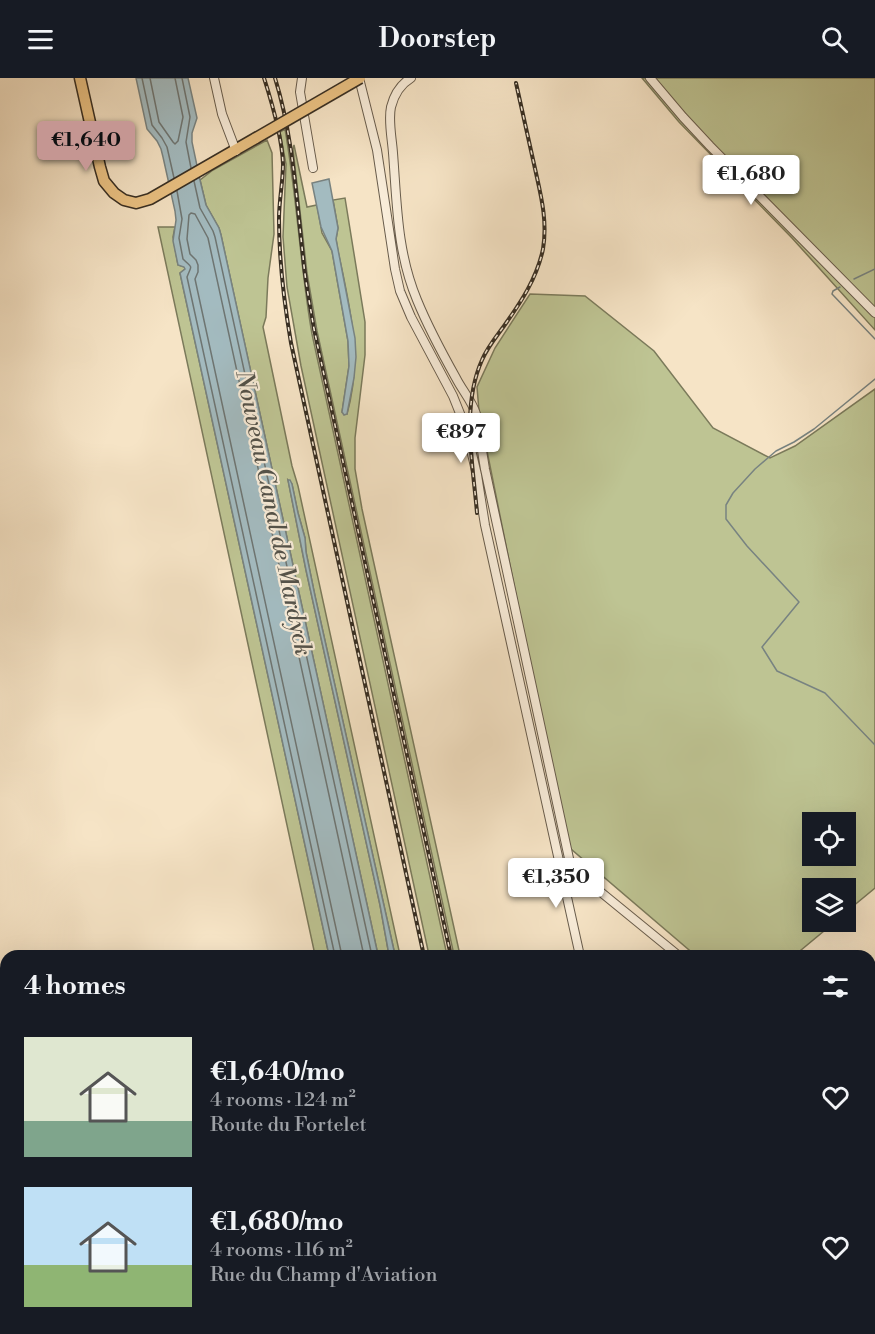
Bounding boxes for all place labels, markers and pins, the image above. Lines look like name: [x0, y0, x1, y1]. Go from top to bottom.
pin: €1,640: [37, 121, 135, 172]
pin: €1,680: [702, 155, 800, 206]
pin: €897: [425, 413, 497, 464]
pin: €1,350: [507, 858, 605, 909]

